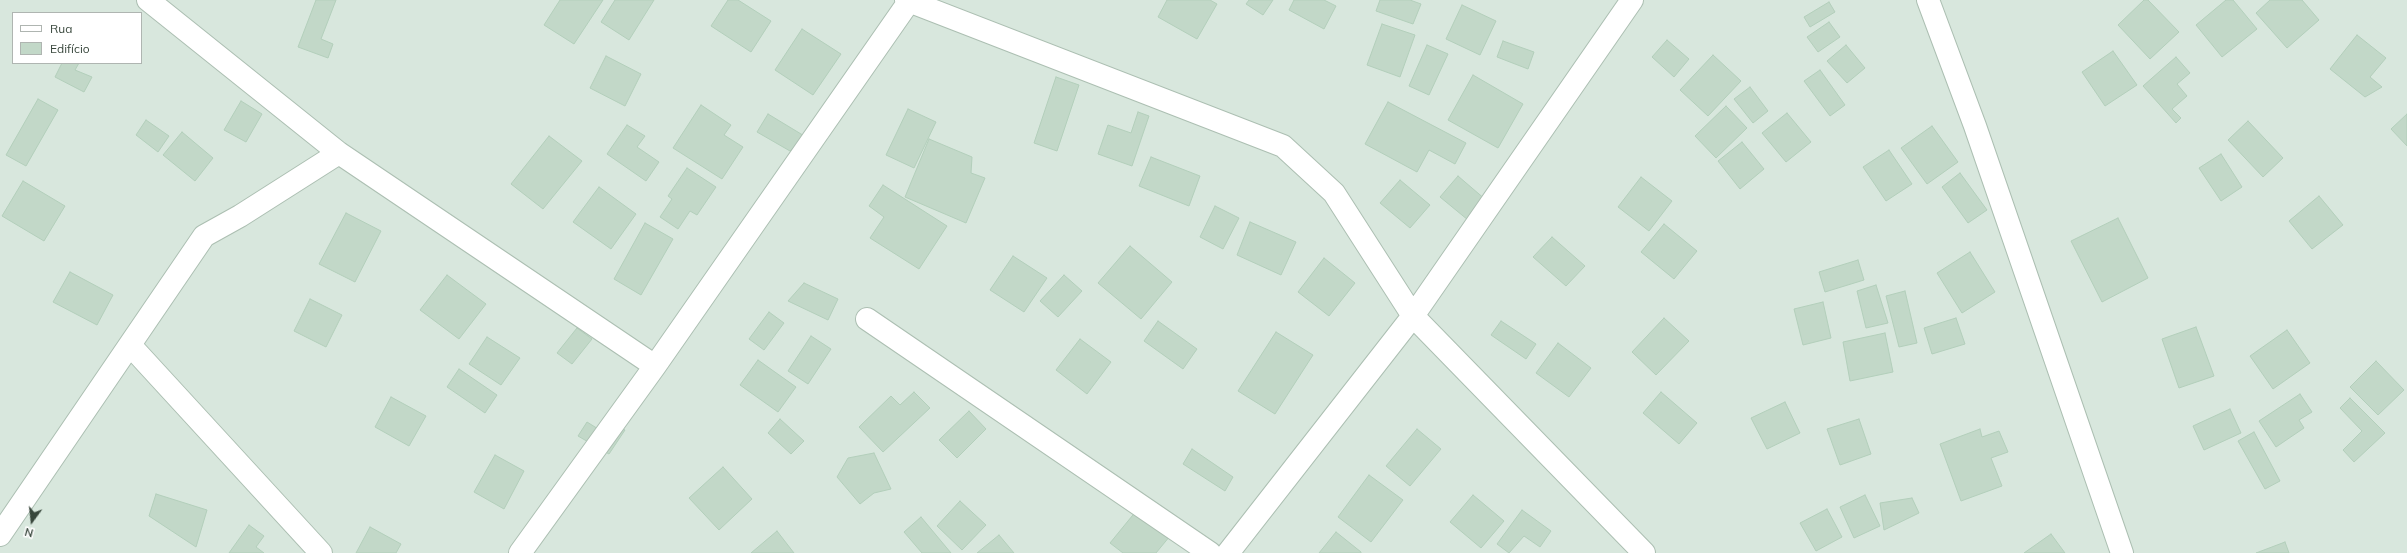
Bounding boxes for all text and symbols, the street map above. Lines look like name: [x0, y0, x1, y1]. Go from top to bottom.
legend: [12, 12, 142, 64]
text: Rua: [50, 21, 72, 36]
text: Edifício: [50, 41, 90, 56]
north arrow: [12, 501, 52, 541]
text: N: [23, 525, 35, 540]

